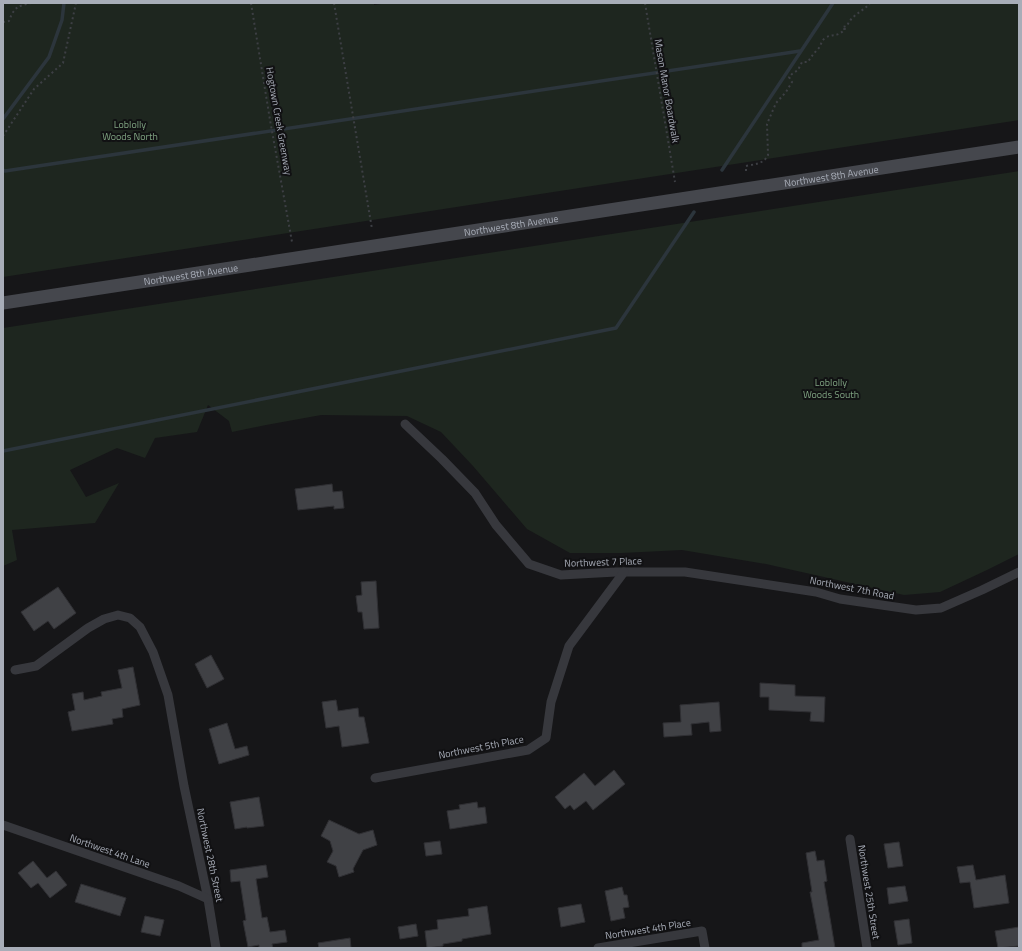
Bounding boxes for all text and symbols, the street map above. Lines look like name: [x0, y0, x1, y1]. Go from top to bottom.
street label: Mason Manor Boardwalk: [650, 38, 684, 144]
street label: Hogtown Creek Greenway: [262, 66, 296, 176]
park label: Loblolly Woods North: [102, 117, 158, 144]
street label: Northwest 8th Avenue: [783, 161, 880, 190]
street label: Northwest 8th Avenue: [463, 210, 559, 240]
street label: Northwest 8th Avenue: [143, 260, 239, 289]
park label: Loblolly Woods South: [803, 375, 859, 402]
street label: Northwest 7 Place: [564, 553, 642, 571]
street label: Northwest 7th Road: [809, 572, 895, 604]
street label: Northwest 5th Place: [437, 731, 525, 763]
street label: Northwest 28th Street: [193, 807, 227, 904]
street label: Northwest 4th Lane: [68, 830, 152, 872]
street label: Northwest 25th Street: [854, 844, 884, 941]
street label: Northwest 4th Place: [604, 915, 692, 943]

